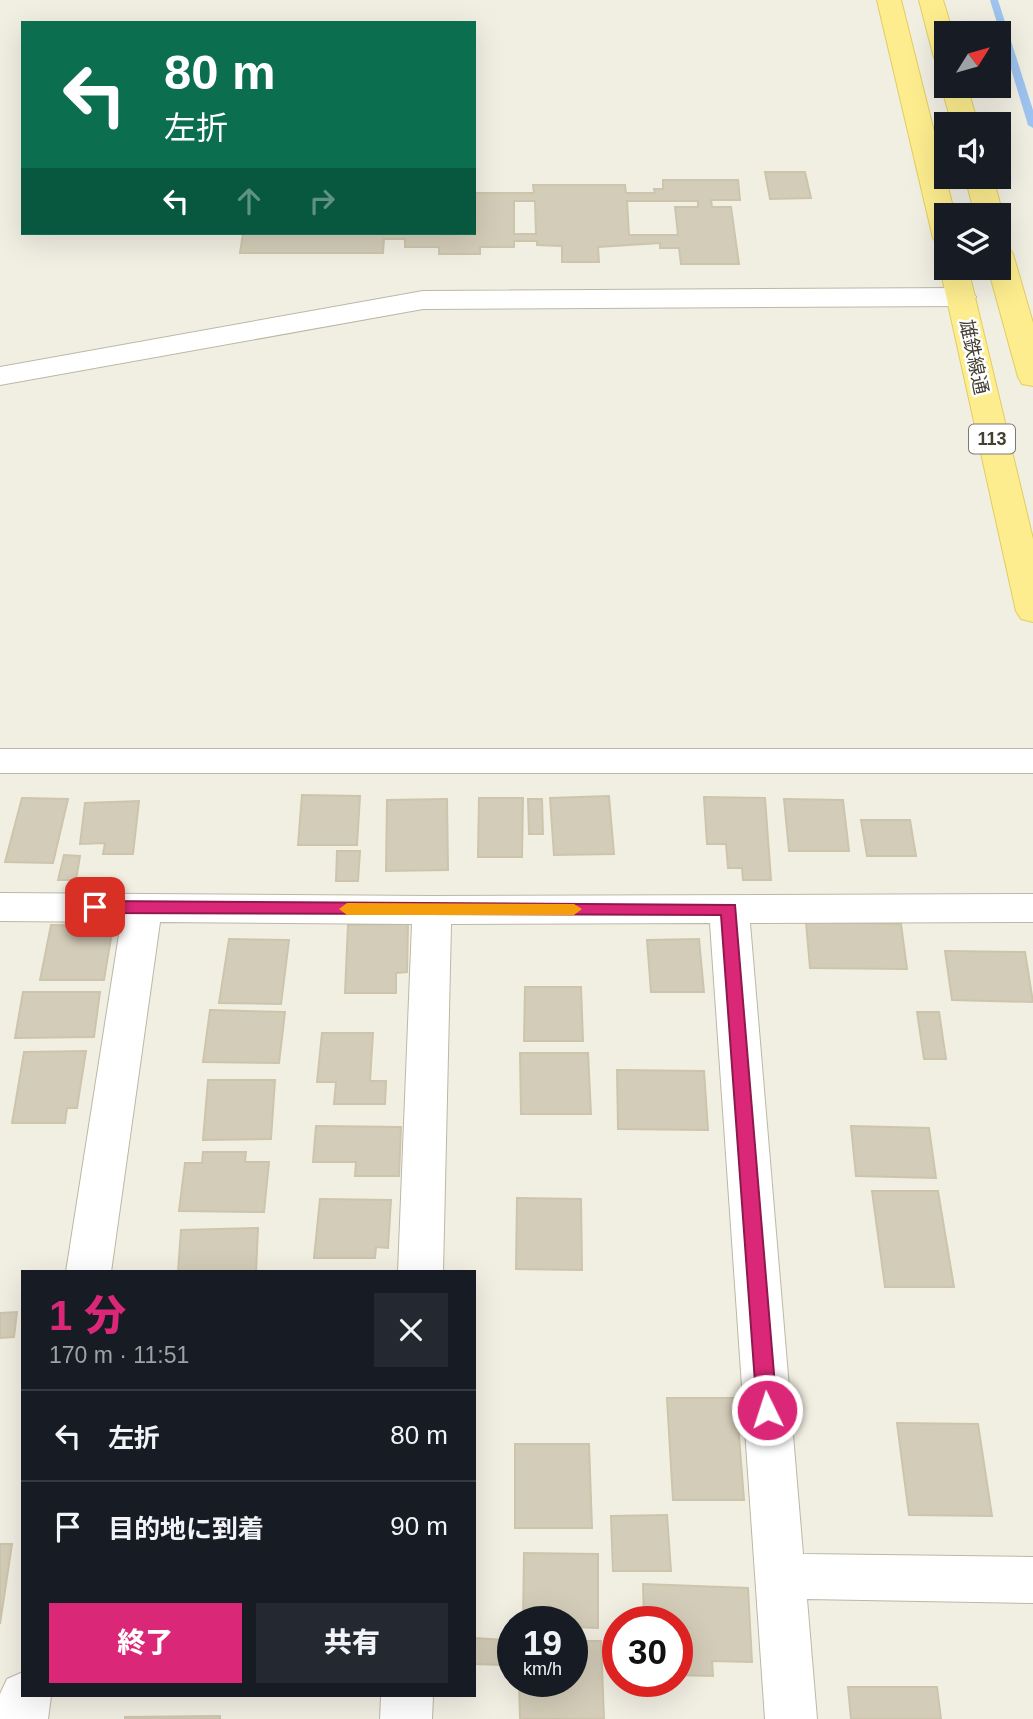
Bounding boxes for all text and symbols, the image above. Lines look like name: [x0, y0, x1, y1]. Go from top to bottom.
north arrow: [934, 21, 1012, 98]
map controls: [934, 21, 1011, 280]
text: 80 m: [164, 45, 276, 99]
icon: left: [49, 49, 140, 140]
text: 左折: [164, 110, 228, 146]
button: sound: [934, 112, 1011, 189]
icon: left: [157, 182, 195, 220]
icon: ahead: [230, 182, 268, 220]
icon: right: [303, 182, 341, 220]
button: layers: [934, 203, 1011, 280]
street label: 雄鉄線通: [956, 318, 992, 396]
road number: 113: [969, 424, 1015, 454]
pin: [65, 877, 125, 937]
icon: arrive: [76, 888, 114, 926]
text: 1 分: [49, 1292, 126, 1339]
button: close: [374, 1293, 448, 1367]
text: 170 m · 11:51: [49, 1342, 189, 1368]
position arrow: [730, 1373, 804, 1447]
icon: left: [49, 1417, 87, 1455]
text: 80 m: [390, 1420, 448, 1450]
text: 左折: [108, 1423, 160, 1453]
icon: arrive: [49, 1508, 87, 1546]
text: 90 m: [390, 1511, 448, 1541]
text: 目的地に到着: [108, 1514, 264, 1544]
button: 終了: [49, 1603, 242, 1683]
button: 共有: [256, 1603, 448, 1683]
speed limit sign: 30: [602, 1606, 693, 1697]
text: 19: [523, 1623, 562, 1662]
text: km/h: [523, 1659, 562, 1679]

